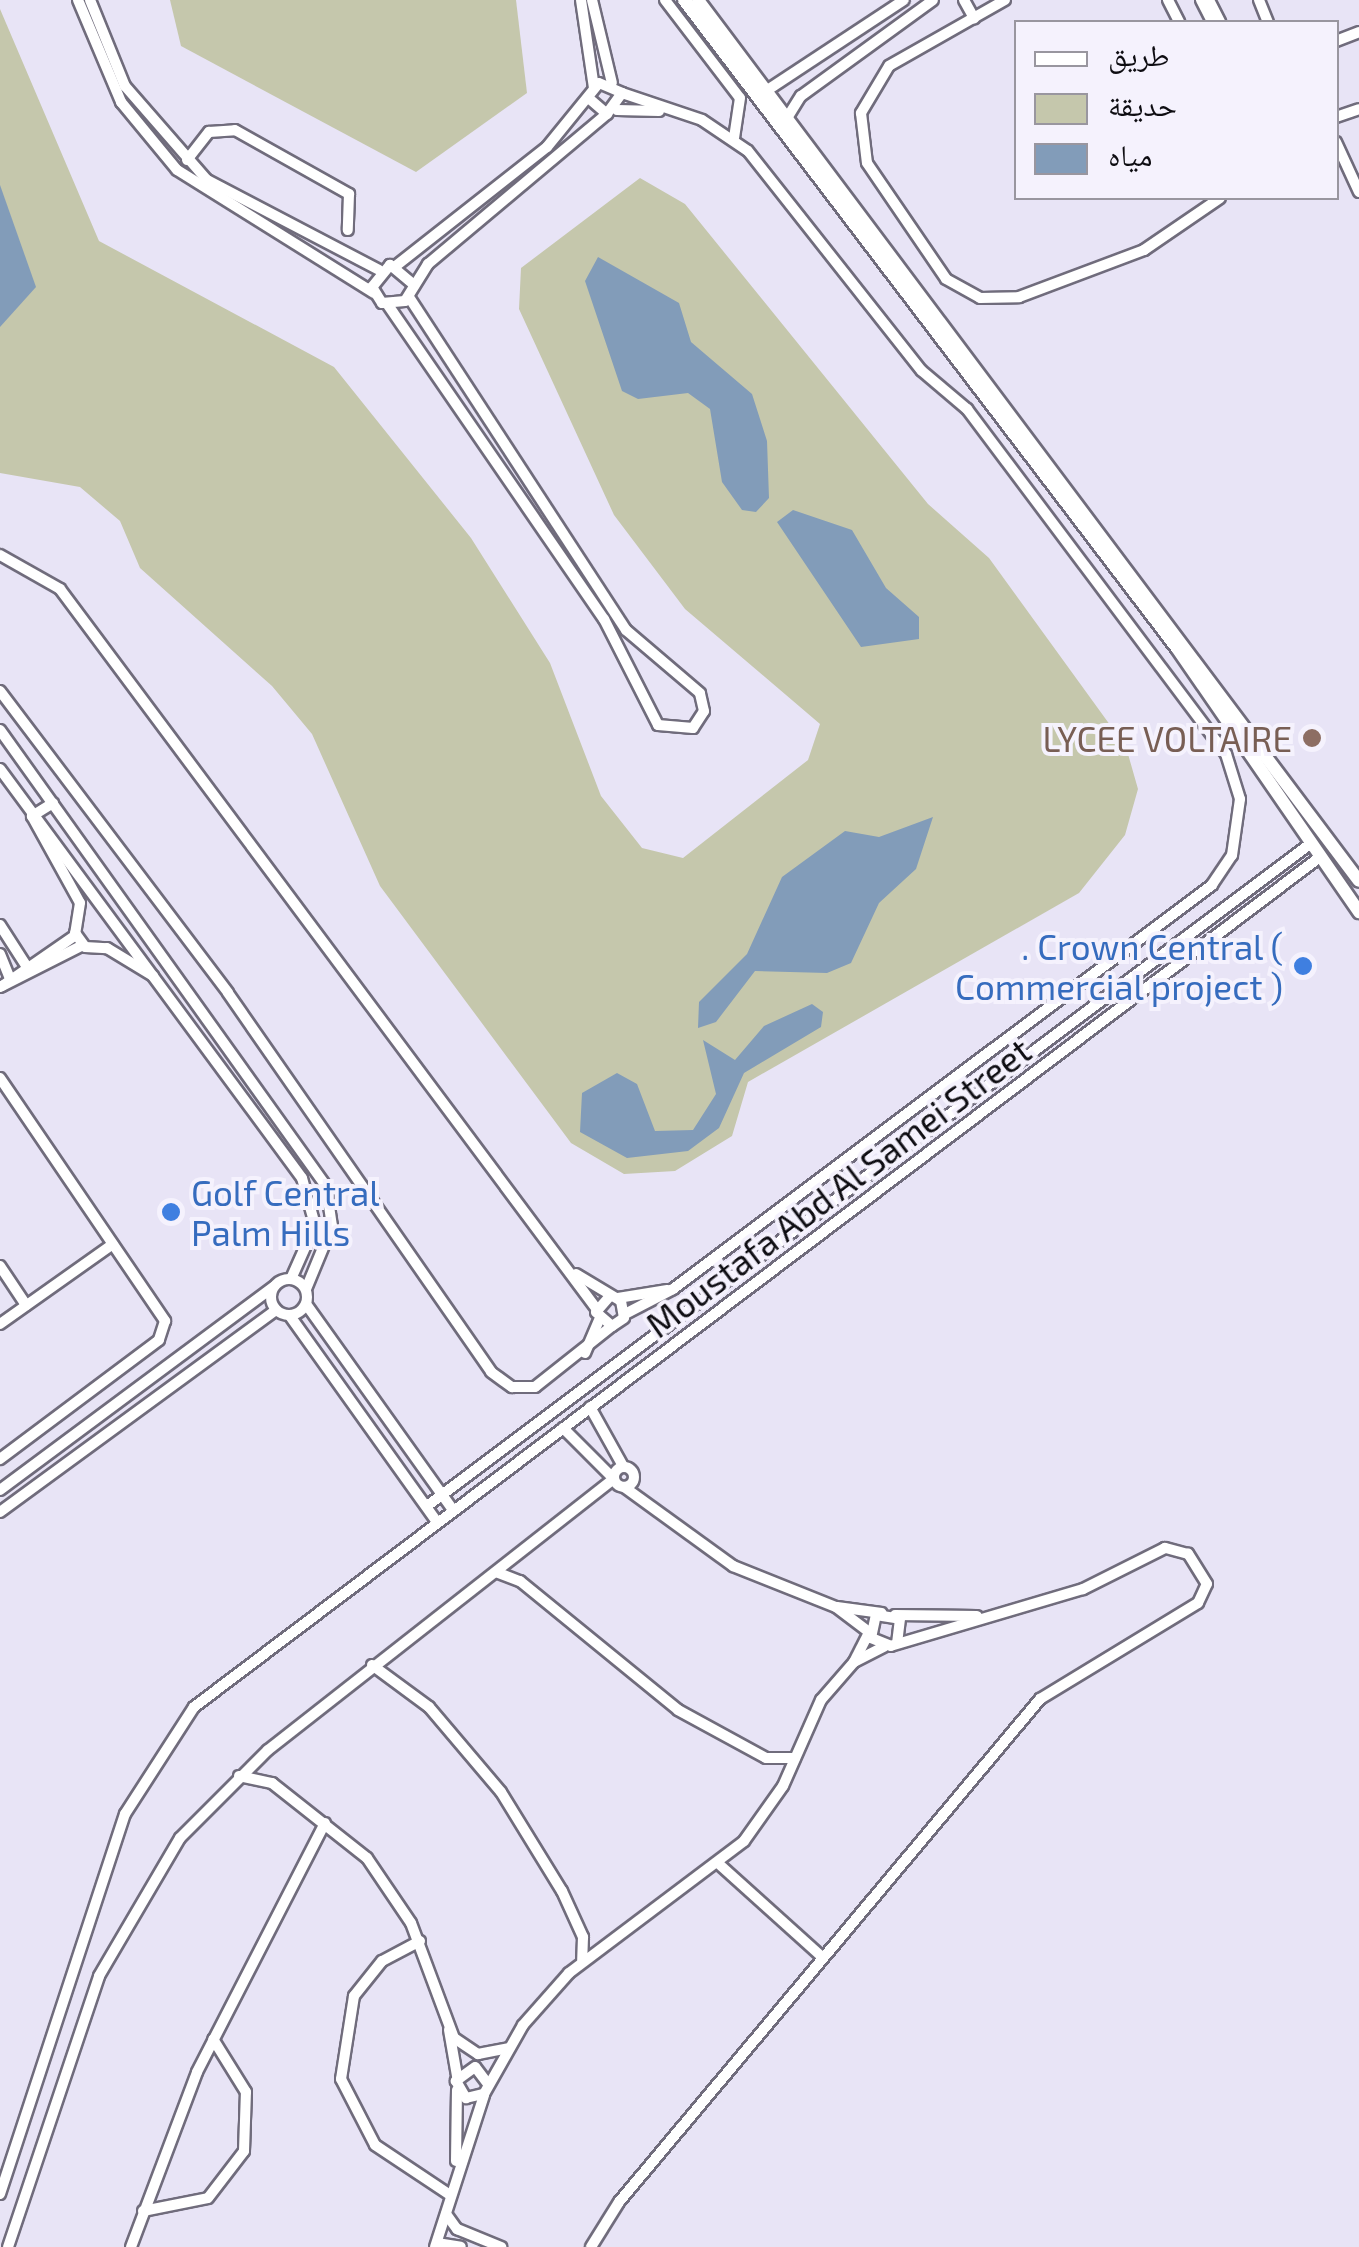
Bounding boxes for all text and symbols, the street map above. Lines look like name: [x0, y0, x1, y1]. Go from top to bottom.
legend: [1014, 20, 1339, 200]
text: طريق: [1108, 36, 1169, 72]
text: حديقة: [1108, 86, 1177, 122]
text: مياه: [1108, 136, 1152, 172]
place label: LYCEE VOLTAIRE: [1042, 717, 1292, 759]
marker: LYCEE VOLTAIRE: [1301, 727, 1323, 749]
place label: . Crown Central ( Commercial project ): [954, 925, 1283, 1007]
marker: . Crown Central ( Commercial project ): [1292, 955, 1314, 977]
street label: Moustafa Abd Al Samei Street: [637, 1028, 1039, 1346]
place label: Golf Central Palm Hills: [191, 1171, 380, 1253]
marker: Golf Central Palm Hills: [160, 1201, 182, 1223]

